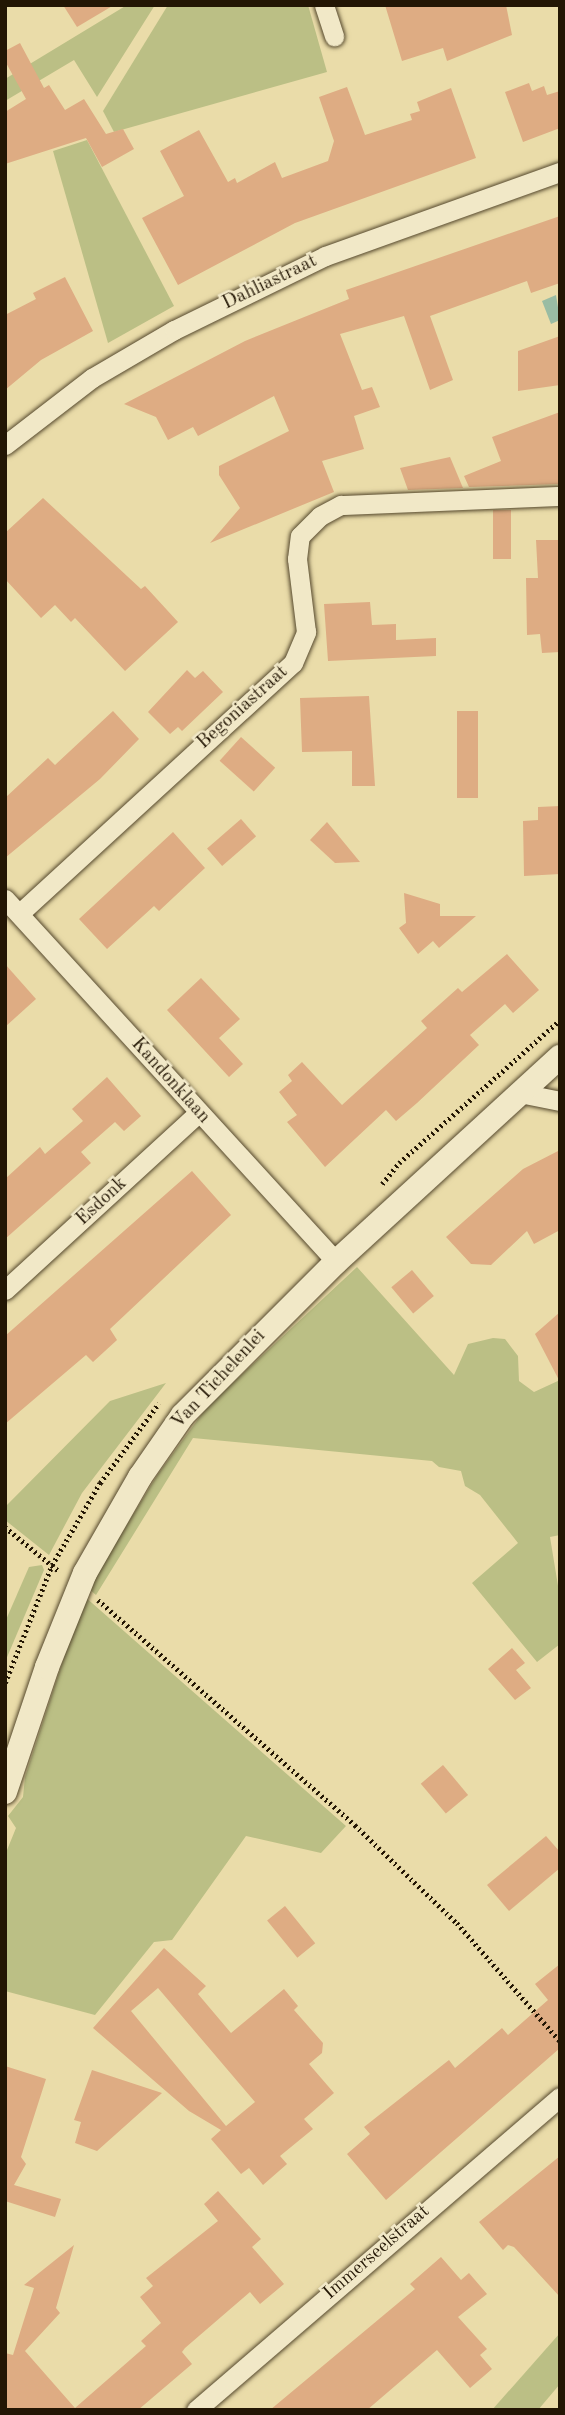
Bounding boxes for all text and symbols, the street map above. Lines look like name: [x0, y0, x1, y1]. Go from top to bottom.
street label: Dahliastraat: [219, 250, 321, 316]
street label: Begoniastraat: [193, 661, 293, 755]
street label: Kandonklaan: [126, 1033, 214, 1129]
street label: Esdonk: [72, 1173, 132, 1231]
street label: Van Tichelenlei: [167, 1326, 271, 1434]
street label: Immerseelstraat: [319, 2201, 435, 2305]

